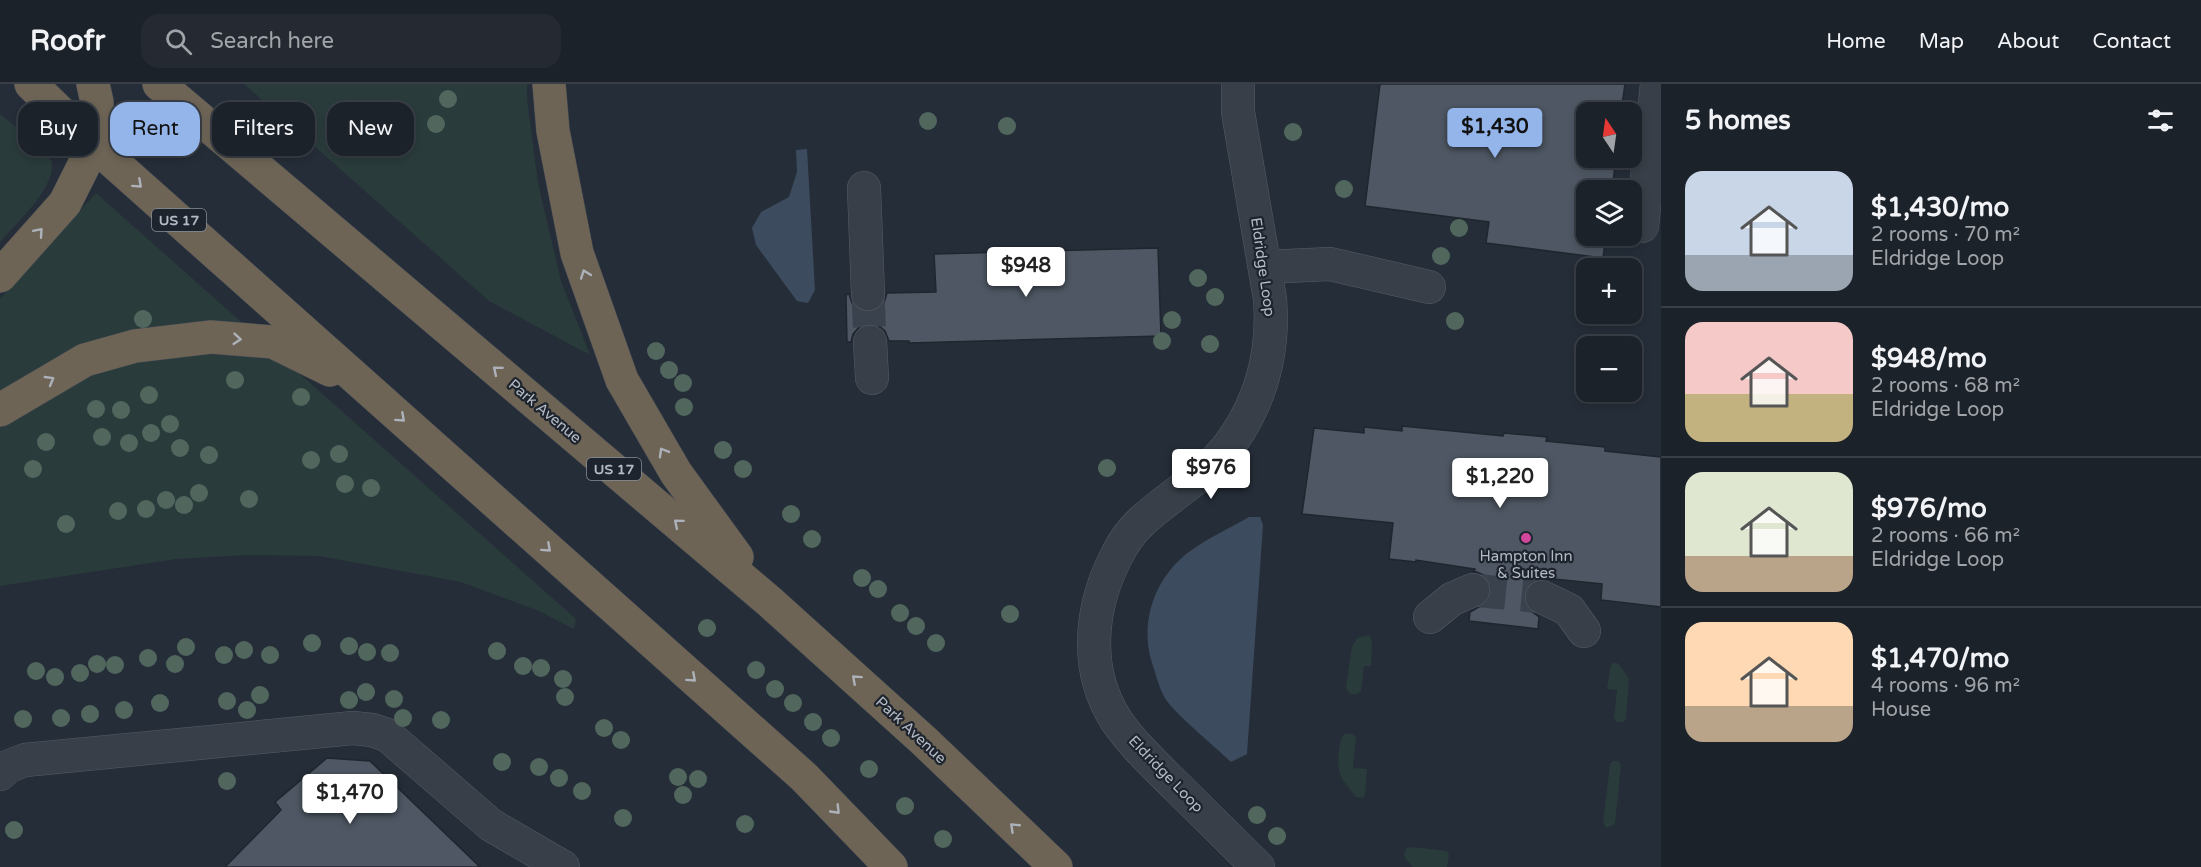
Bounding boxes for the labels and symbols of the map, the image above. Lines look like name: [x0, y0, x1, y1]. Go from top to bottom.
north arrow: [1576, 102, 1642, 168]
pin: $1,430: [1446, 108, 1544, 159]
one-way arrow: [131, 177, 141, 188]
road number: US 17: [152, 209, 206, 231]
street label: Eldridge Loop: [1247, 216, 1279, 318]
one-way arrow: [32, 229, 43, 239]
pin: $948: [990, 247, 1062, 298]
one-way arrow: [579, 269, 592, 280]
one-way arrow: [233, 332, 242, 345]
one-way arrow: [493, 366, 504, 377]
street label: Park Avenue: [505, 375, 585, 447]
one-way arrow: [44, 376, 54, 388]
one-way arrow: [394, 411, 405, 422]
one-way arrow: [659, 448, 671, 458]
pin: $976: [1175, 449, 1247, 500]
road number: US 17: [587, 458, 641, 480]
pin: $1,220: [1451, 458, 1549, 509]
one-way arrow: [674, 520, 685, 531]
marker: Hampton Inn & Suites: [1519, 531, 1533, 545]
one-way arrow: [540, 541, 551, 552]
place label: Hampton Inn & Suites: [1479, 547, 1573, 582]
one-way arrow: [685, 671, 696, 682]
one-way arrow: [852, 675, 863, 686]
street label: Park Avenue: [872, 693, 950, 767]
street label: Eldridge Loop: [1125, 732, 1207, 816]
pin: $1,470: [301, 774, 399, 825]
one-way arrow: [828, 803, 839, 814]
one-way arrow: [1010, 823, 1021, 834]

